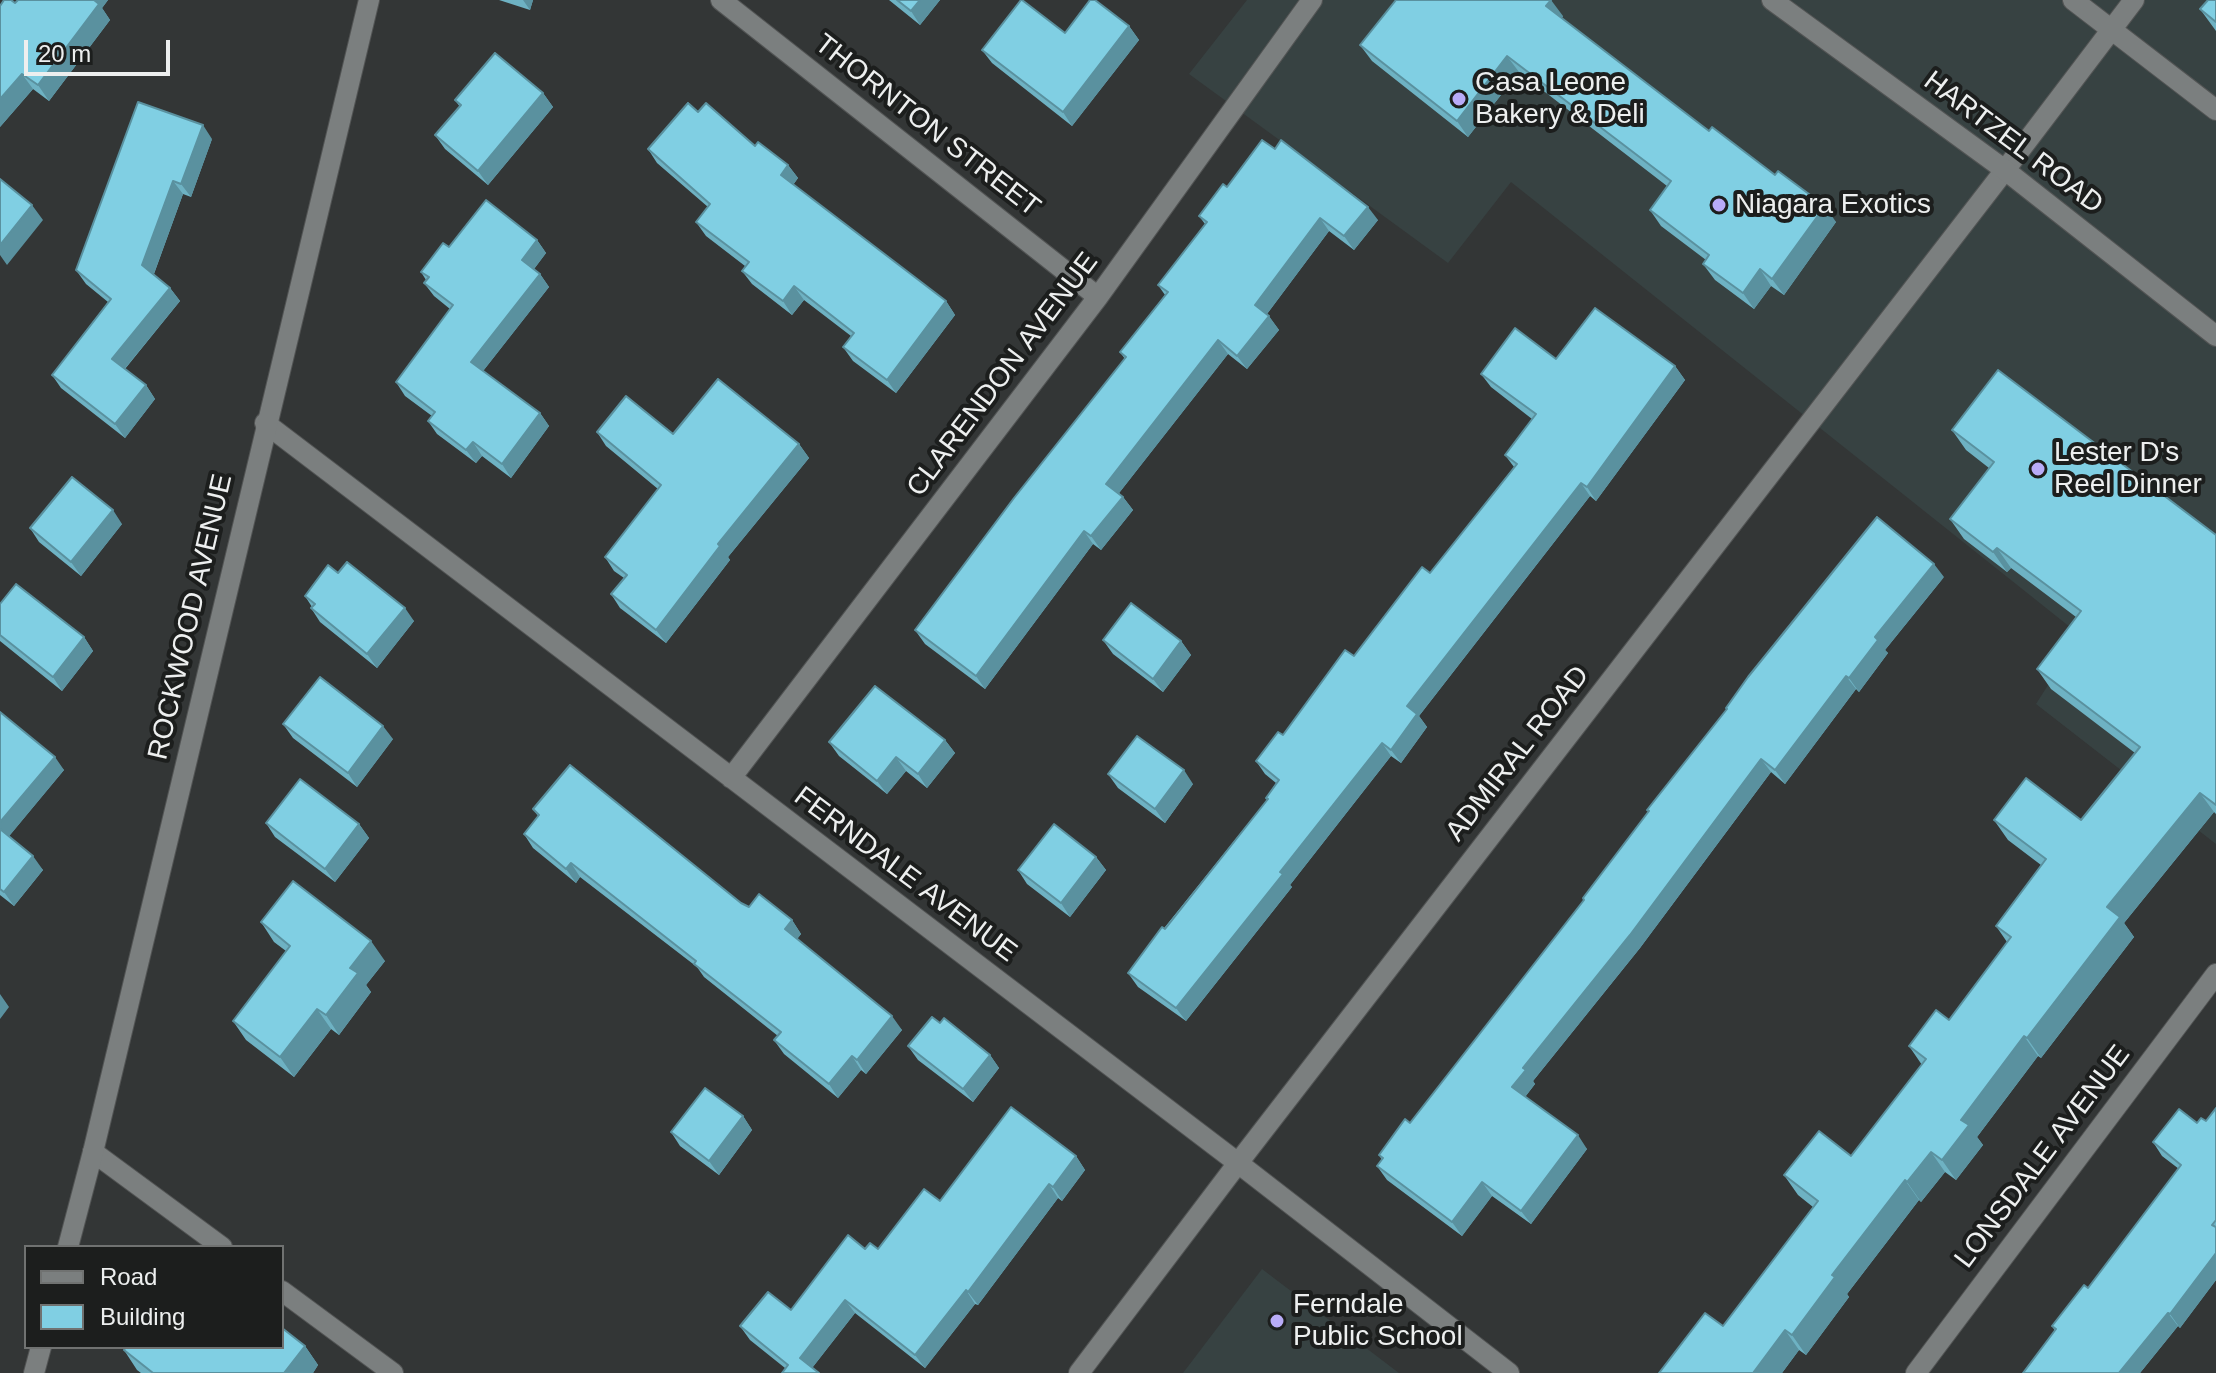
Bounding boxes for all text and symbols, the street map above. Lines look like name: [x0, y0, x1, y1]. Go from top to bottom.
scale bar: [28, 24, 174, 74]
street label: THORNTON STREET: [808, 28, 1046, 224]
text: 20 m: [38, 40, 91, 67]
street label: HARTZEL ROAD: [1917, 65, 2109, 221]
place label: Casa Leone Bakery & Deli: [1475, 66, 1645, 132]
marker: Casa Leone Bakery & Deli: [1450, 90, 1468, 108]
place label: Niagara Exotics: [1735, 188, 1931, 222]
marker: Niagara Exotics: [1710, 196, 1728, 214]
street label: CLARENDON AVENUE: [900, 246, 1106, 504]
place label: Lester D's Reel Dinner: [2054, 436, 2202, 502]
marker: Lester D's Reel Dinner: [2029, 460, 2047, 478]
street label: ROCKWOOD AVENUE: [142, 471, 240, 763]
street label: ADMIRAL ROAD: [1439, 660, 1597, 848]
street label: FERNDALE AVENUE: [787, 780, 1023, 970]
street label: LONSDALE AVENUE: [1948, 1039, 2138, 1275]
legend: [24, 1245, 284, 1349]
text: Road: [100, 1263, 157, 1290]
place label: Ferndale Public School: [1293, 1288, 1463, 1354]
text: Building: [100, 1303, 185, 1330]
marker: Ferndale Public School: [1268, 1312, 1286, 1330]

